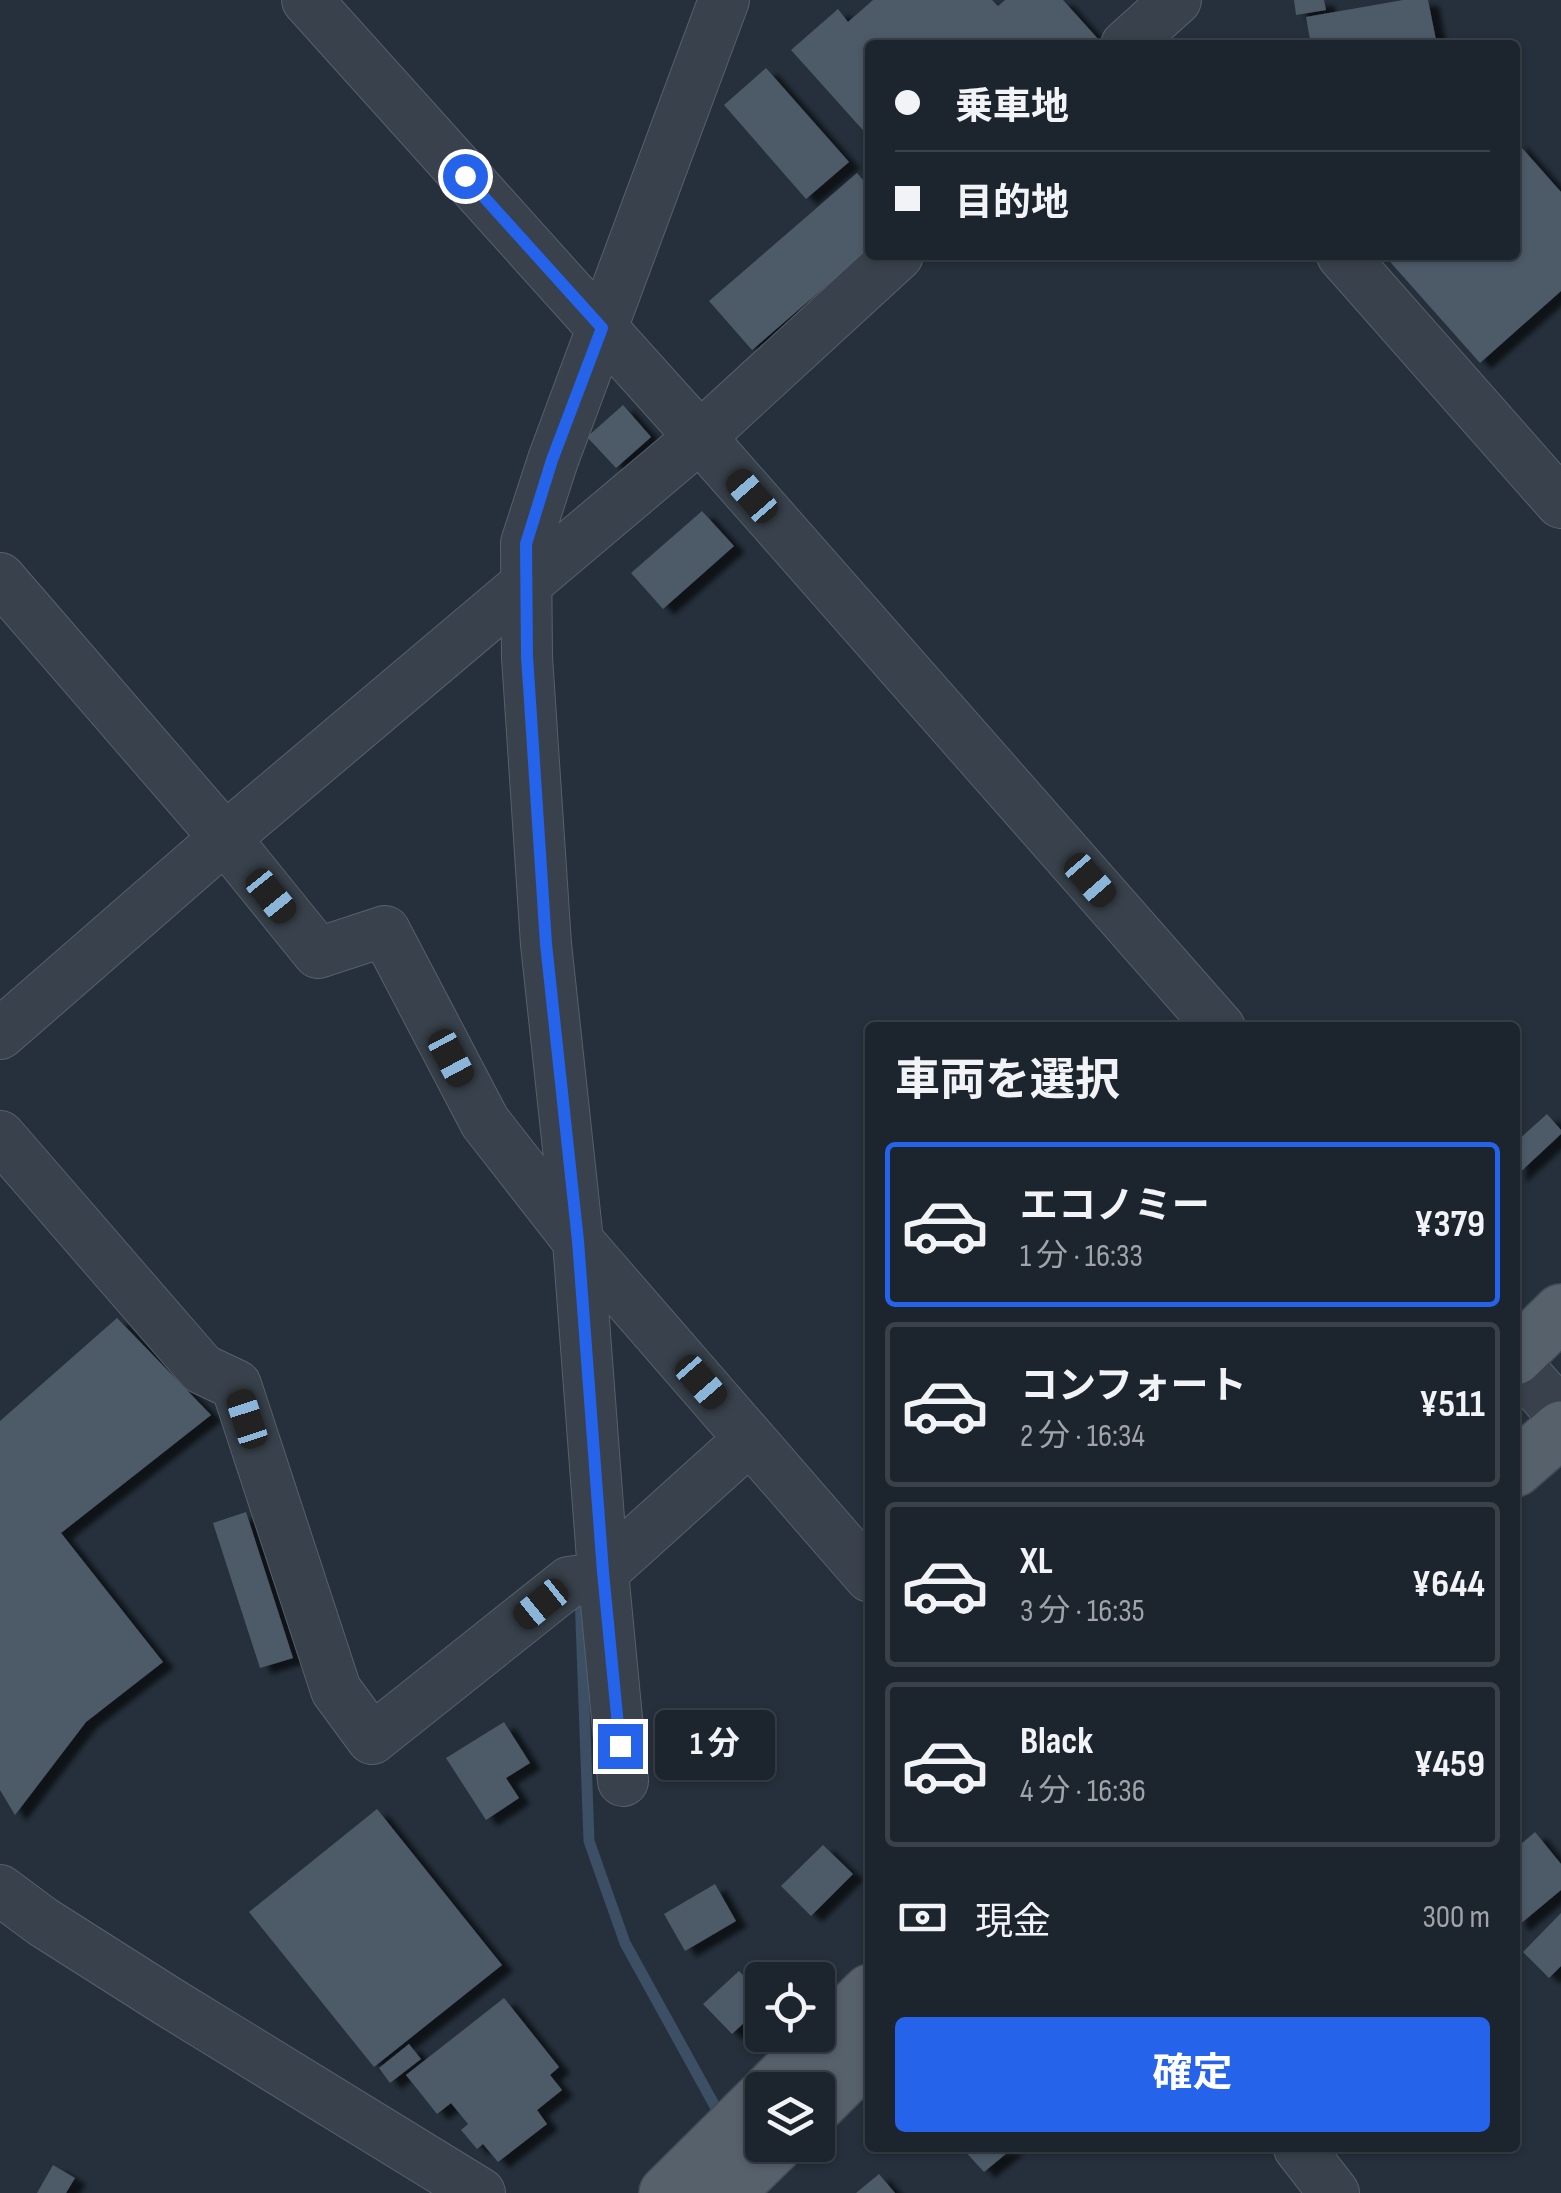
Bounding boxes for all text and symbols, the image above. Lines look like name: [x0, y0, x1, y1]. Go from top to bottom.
text: 乗車地: [955, 85, 1069, 130]
route start: [443, 154, 488, 199]
text: 目的地: [955, 181, 1069, 226]
car: [721, 464, 783, 528]
car: [1059, 848, 1121, 912]
car: [240, 863, 302, 929]
car: [424, 1024, 478, 1092]
text: 車両を選択: [895, 1054, 1120, 1109]
icon: car: [900, 1180, 990, 1270]
text: エコノミー: [1020, 1184, 1210, 1229]
text: ¥379: [1414, 1202, 1485, 1247]
text: 1 分 · 16:33: [1020, 1237, 1143, 1276]
car: [670, 1350, 732, 1414]
icon: car: [900, 1360, 990, 1450]
text: コンフォート: [1020, 1364, 1247, 1409]
text: ¥511: [1419, 1382, 1485, 1427]
car: [223, 1386, 271, 1452]
text: 2 分 · 16:34: [1020, 1417, 1145, 1456]
text: XL: [1020, 1539, 1053, 1584]
icon: car: [900, 1540, 990, 1630]
text: ¥644: [1412, 1562, 1485, 1607]
car: [508, 1573, 574, 1635]
text: 3 分 · 16:35: [1020, 1592, 1145, 1631]
callout: 1 分: [655, 1711, 775, 1781]
text: Black: [1020, 1719, 1093, 1764]
icon: car: [900, 1720, 990, 1810]
route end: [598, 1724, 643, 1769]
text: 1 分: [690, 1725, 740, 1764]
text: ¥459: [1414, 1742, 1485, 1787]
text: 4 分 · 16:36: [1020, 1772, 1146, 1811]
icon: cash: [895, 1890, 950, 1945]
text: 300 m: [1422, 1898, 1490, 1937]
text: 現金: [975, 1900, 1051, 1945]
map controls: [745, 1962, 835, 2162]
button: locate: [745, 1962, 835, 2052]
button: 確定: [895, 2017, 1490, 2132]
button: layers: [745, 2072, 835, 2162]

